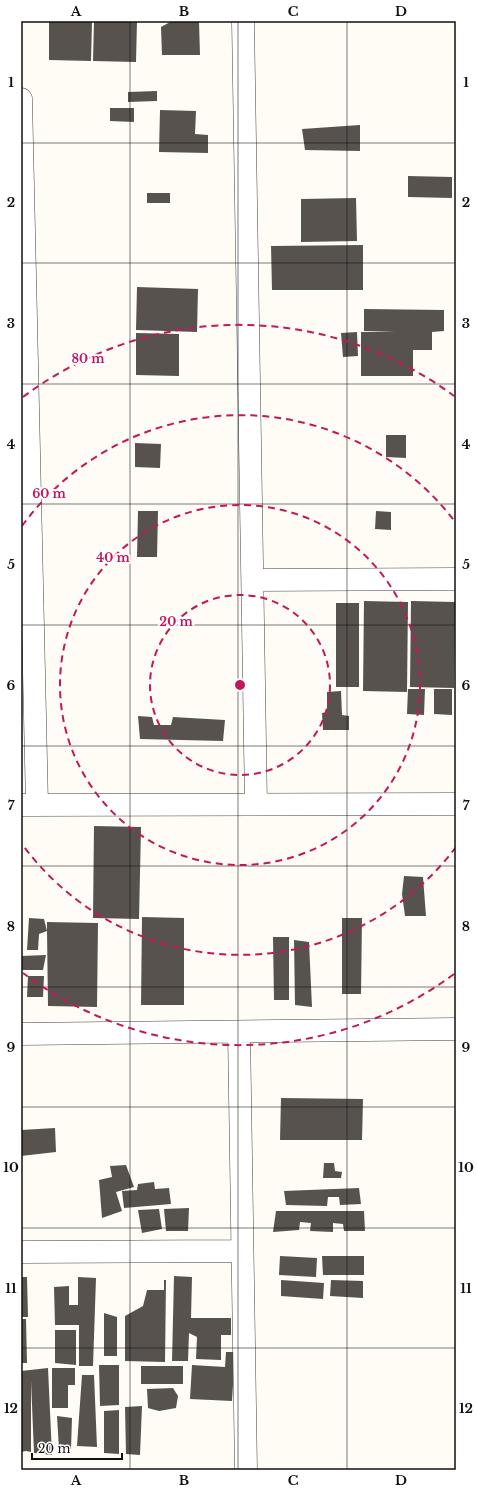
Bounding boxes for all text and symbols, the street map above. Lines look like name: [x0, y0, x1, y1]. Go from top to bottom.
text: A: [70, 3, 82, 20]
text: B: [179, 3, 189, 20]
text: C: [288, 3, 299, 20]
text: D: [395, 3, 407, 20]
text: 1: [8, 74, 14, 91]
text: 1: [463, 74, 469, 91]
text: 2: [7, 194, 15, 211]
text: 2: [462, 194, 470, 211]
text: 3: [7, 315, 15, 332]
text: 3: [462, 315, 470, 332]
text: 80 m: [71, 351, 105, 366]
text: 4: [7, 436, 16, 453]
text: 4: [462, 436, 471, 453]
text: 60 m: [32, 486, 67, 501]
text: 40 m: [96, 550, 130, 565]
text: 5: [7, 556, 15, 573]
text: 5: [462, 556, 470, 573]
text: 20 m: [159, 614, 193, 629]
text: 6: [7, 677, 16, 694]
text: 6: [462, 677, 471, 694]
centre of rings: [233, 678, 247, 692]
text: 7: [8, 797, 15, 814]
text: 7: [463, 797, 470, 814]
text: 8: [7, 918, 15, 935]
text: 8: [462, 918, 470, 935]
text: 9: [7, 1039, 16, 1056]
text: 9: [462, 1039, 471, 1056]
text: 10: [3, 1159, 19, 1176]
text: 10: [458, 1159, 474, 1176]
text: 11: [5, 1280, 17, 1297]
text: 11: [460, 1280, 472, 1297]
text: 12: [4, 1400, 18, 1417]
text: 12: [459, 1400, 473, 1417]
scale bar: [32, 1435, 122, 1461]
text: 20 m: [38, 1441, 70, 1456]
text: A: [70, 1472, 82, 1489]
text: B: [179, 1472, 189, 1489]
text: C: [288, 1472, 299, 1489]
text: D: [395, 1472, 407, 1489]

